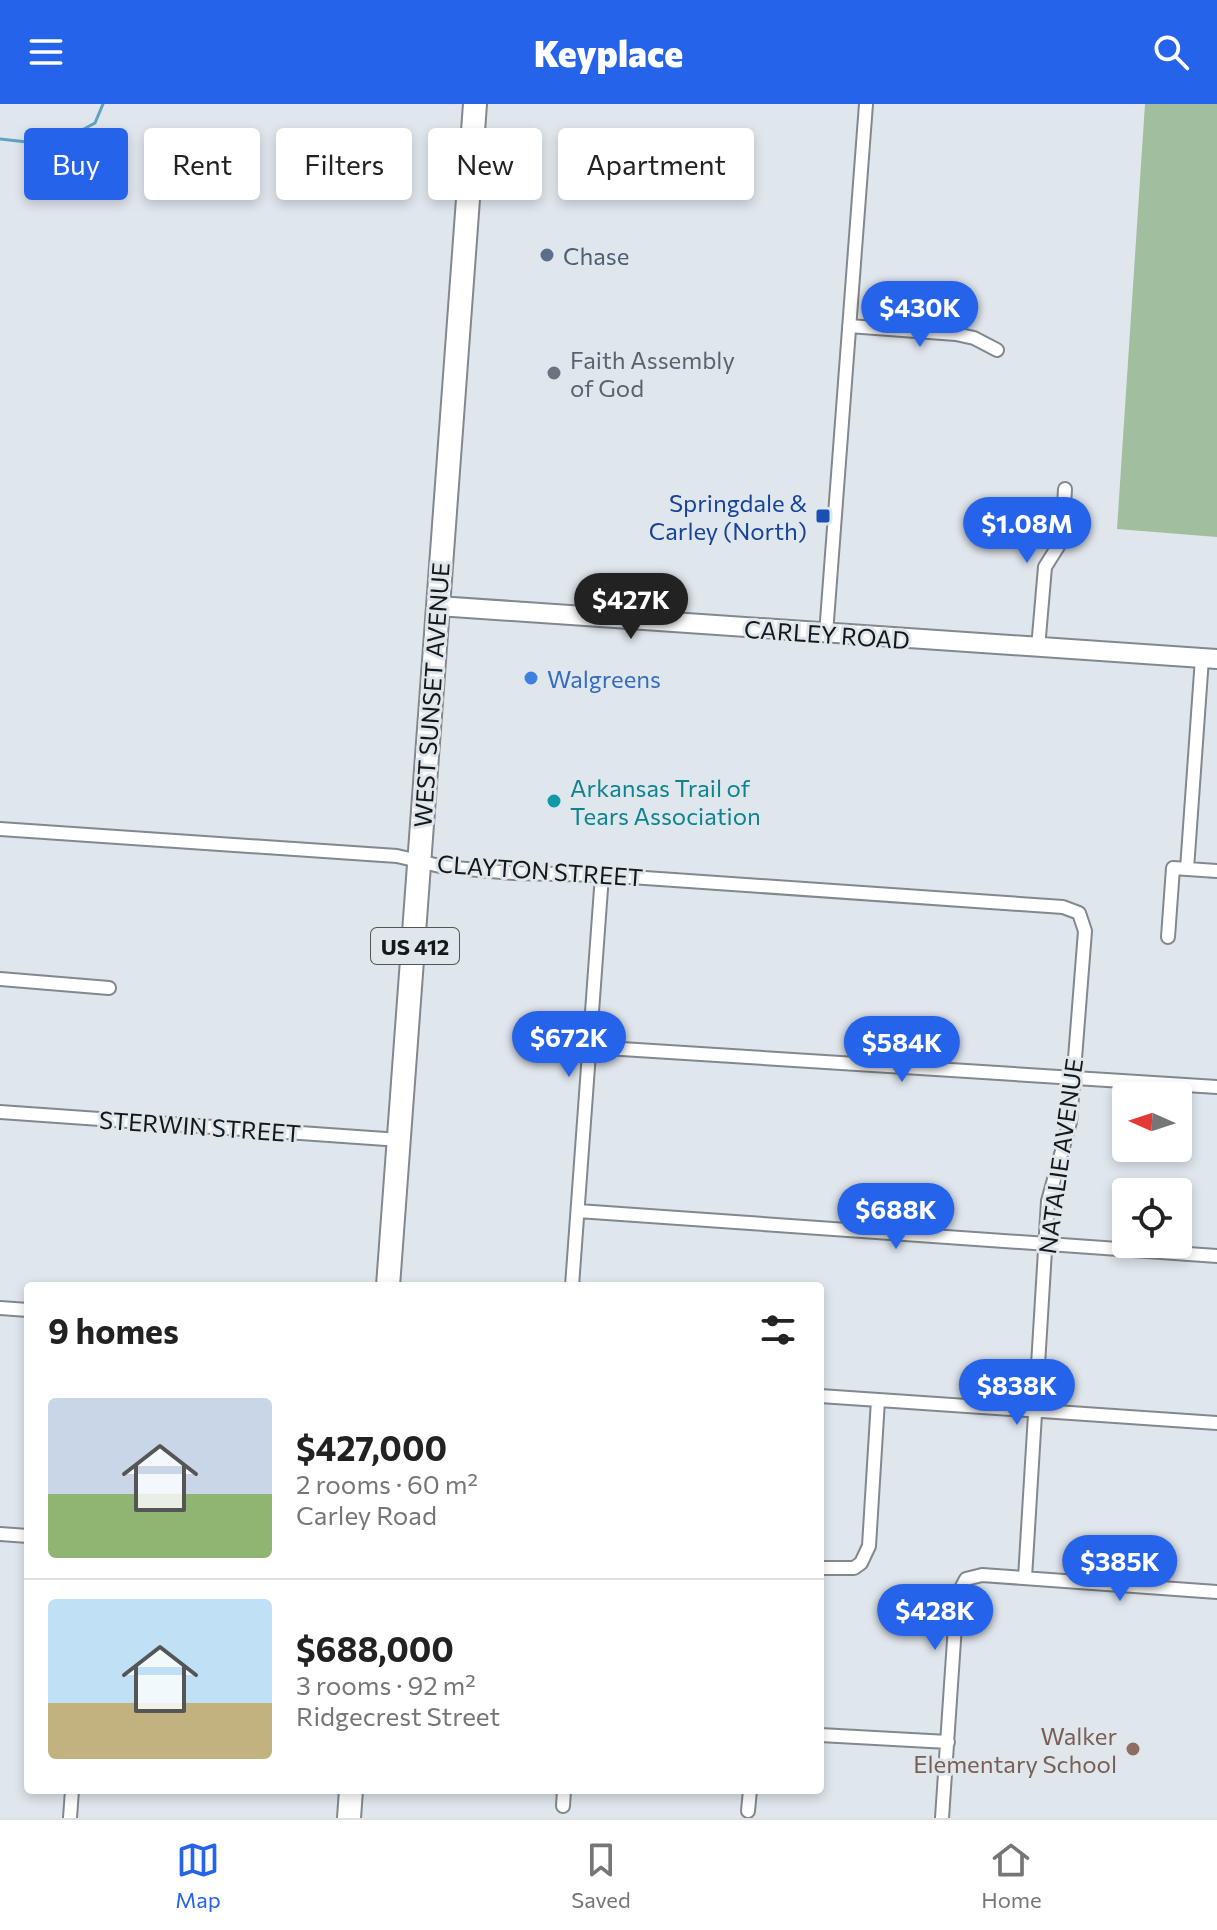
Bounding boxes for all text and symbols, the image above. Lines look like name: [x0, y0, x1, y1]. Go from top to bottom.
icon: menu: [24, 30, 68, 74]
text: Keyplace: [534, 30, 683, 74]
icon: search: [1149, 30, 1193, 74]
chip: Buy: [24, 128, 128, 200]
chip: Rent: [144, 128, 260, 200]
chip: Filters: [276, 128, 412, 200]
chip: New: [428, 128, 542, 200]
chip: Apartment: [558, 128, 754, 200]
place label: Chase: [563, 241, 629, 270]
marker: Chase: [538, 246, 556, 264]
pin: $430K: [864, 281, 976, 349]
text: $430K: [879, 291, 961, 322]
place label: Faith Assembly of God: [570, 345, 735, 402]
marker: Faith Assembly of God: [545, 364, 563, 382]
place label: Springdale & Carley (North): [649, 488, 807, 545]
pin: $1.08M: [962, 497, 1092, 565]
marker: Springdale & Carley (North): [814, 507, 832, 525]
text: $1.08M: [981, 507, 1073, 538]
street label: WEST SUNSET AVENUE: [407, 561, 455, 829]
pin: $427K: [575, 573, 687, 641]
text: $427K: [592, 583, 670, 614]
street label: CARLEY ROAD: [743, 614, 911, 654]
place label: Walgreens: [547, 664, 661, 693]
marker: Walgreens: [522, 669, 540, 687]
place label: Arkansas Trail of Tears Association: [570, 773, 761, 830]
marker: Arkansas Trail of Tears Association: [545, 792, 563, 810]
street label: CLAYTON STREET: [436, 848, 644, 892]
road number: US 412: [371, 928, 459, 964]
pin: $672K: [513, 1011, 625, 1079]
pin: $584K: [846, 1016, 958, 1084]
text: $672K: [530, 1021, 608, 1052]
text: $584K: [862, 1026, 942, 1057]
street label: NATALIE AVENUE: [1032, 1056, 1088, 1256]
north arrow: [1112, 1082, 1192, 1162]
map controls: [1112, 1082, 1192, 1258]
street label: STERWIN STREET: [98, 1104, 302, 1148]
button: locate: [1112, 1178, 1192, 1258]
pin: $688K: [840, 1183, 952, 1251]
text: $688K: [855, 1193, 937, 1224]
icon: filters: [756, 1308, 800, 1352]
text: 9 homes: [48, 1309, 179, 1351]
pin: $838K: [961, 1359, 1073, 1427]
text: $838K: [977, 1369, 1057, 1400]
text: $427,000: [296, 1426, 447, 1468]
icon: home: [112, 1430, 208, 1526]
text: 2 rooms · 60 m²: [296, 1468, 478, 1499]
text: Carley Road: [296, 1499, 437, 1530]
pin: $385K: [1064, 1535, 1176, 1603]
text: $385K: [1080, 1545, 1160, 1576]
pin: $428K: [879, 1584, 991, 1652]
text: $428K: [895, 1594, 975, 1625]
text: $688,000: [296, 1627, 454, 1669]
icon: home: [112, 1631, 208, 1727]
text: 3 rooms · 92 m²: [296, 1669, 476, 1700]
text: Ridgecrest Street: [296, 1700, 500, 1731]
place label: Walker Elementary School: [913, 1721, 1117, 1778]
marker: Walker Elementary School: [1124, 1740, 1142, 1758]
tab: Map: [175, 1838, 221, 1913]
tab: Saved: [571, 1838, 631, 1913]
tab: Home: [981, 1838, 1042, 1913]

